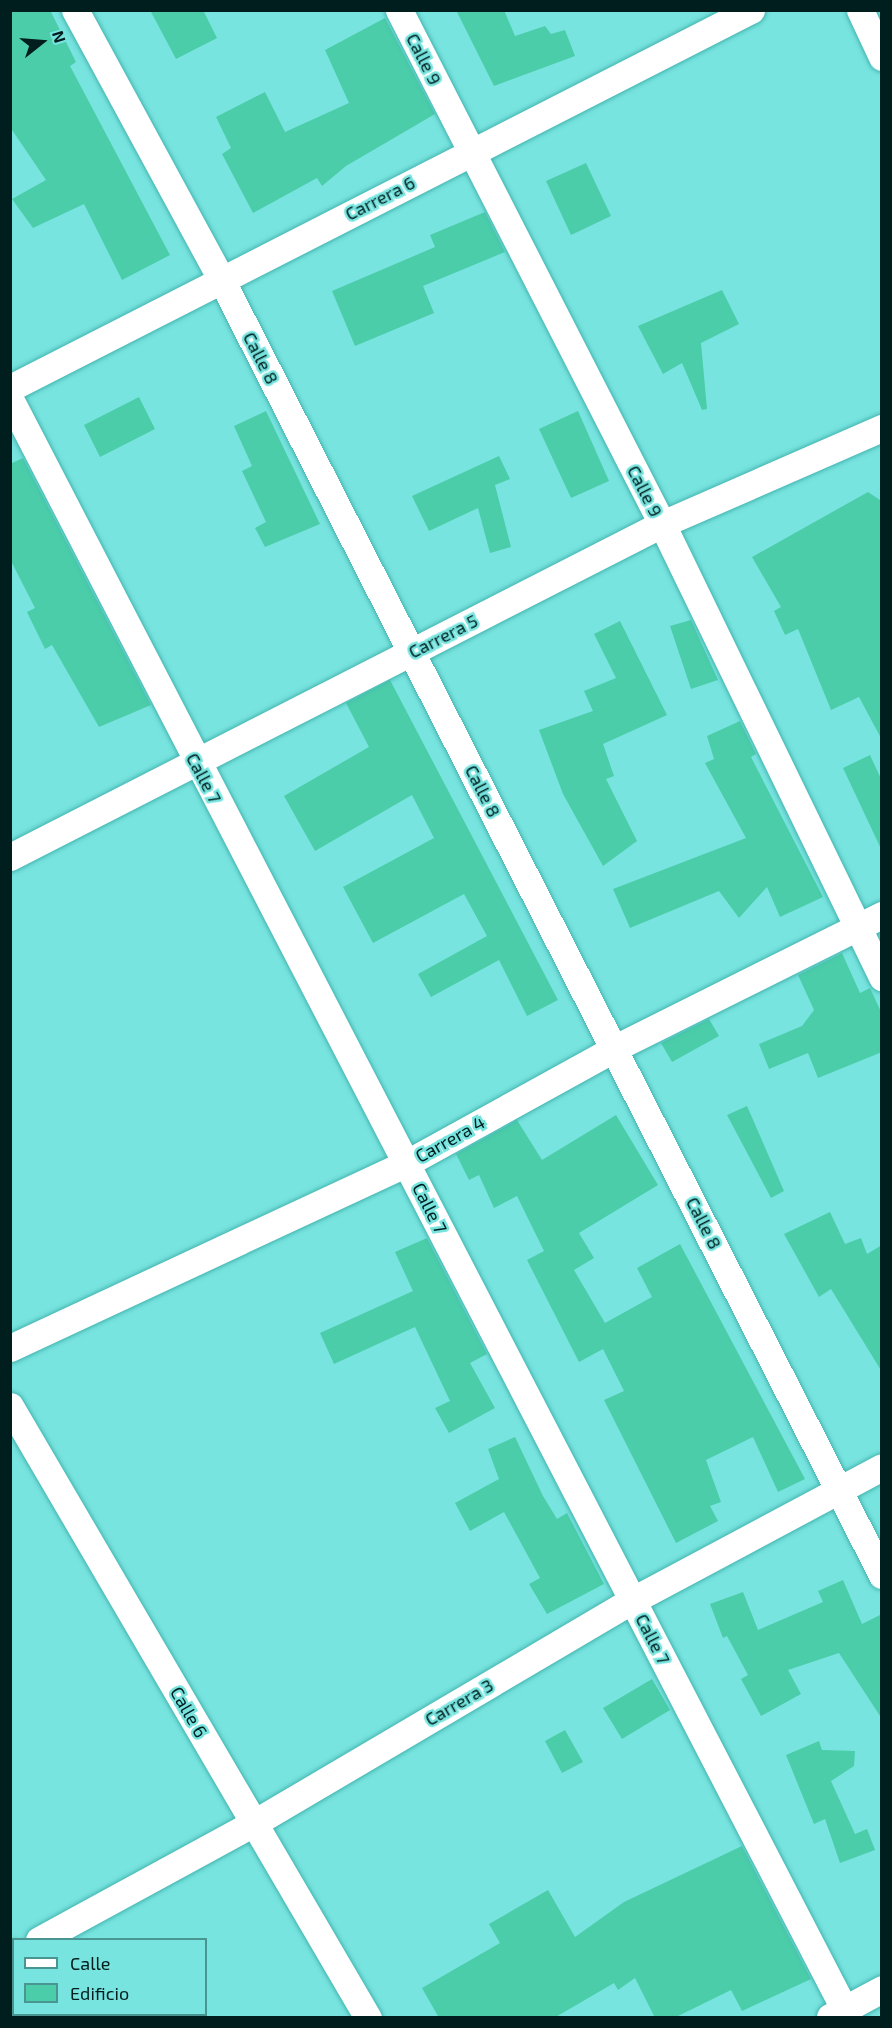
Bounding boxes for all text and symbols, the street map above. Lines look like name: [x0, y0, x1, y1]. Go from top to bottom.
north arrow: [12, 12, 72, 72]
text: N: [49, 28, 70, 45]
street label: Calle 9: [402, 30, 446, 88]
street label: Carrera 6: [341, 171, 419, 225]
street label: Calle 8: [239, 328, 283, 388]
street label: Calle 9: [623, 462, 667, 520]
street label: Carrera 5: [405, 609, 481, 663]
street label: Calle 7: [182, 749, 226, 807]
street label: Calle 8: [461, 761, 505, 821]
street label: Carrera 4: [411, 1111, 489, 1167]
street label: Calle 7: [408, 1179, 452, 1237]
street label: Calle 8: [682, 1193, 726, 1253]
street label: Calle 7: [631, 1610, 675, 1668]
street label: Carrera 3: [421, 1674, 497, 1730]
street label: Calle 6: [166, 1683, 212, 1741]
legend: [12, 1938, 207, 2016]
text: Calle: [70, 1952, 111, 1974]
text: Edificio: [70, 1982, 129, 2004]

